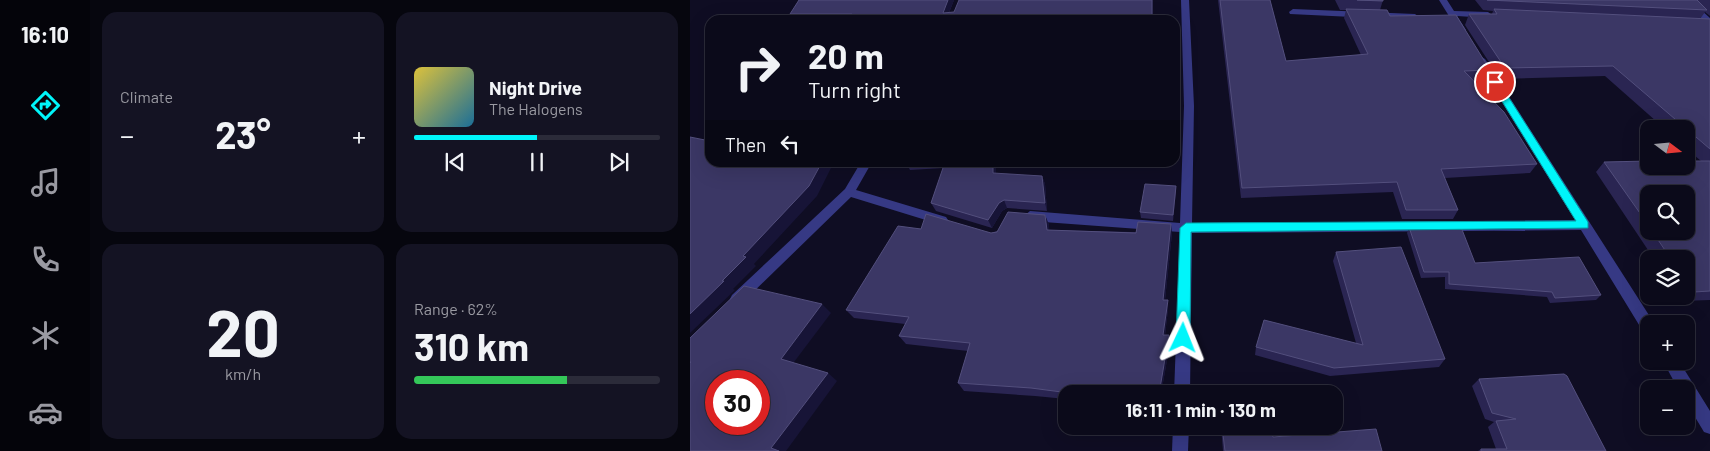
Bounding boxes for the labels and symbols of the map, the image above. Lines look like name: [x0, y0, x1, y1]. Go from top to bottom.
pin: [1474, 61, 1516, 103]
north arrow: [1640, 120, 1695, 175]
position arrow: [1156, 311, 1208, 363]
speed limit sign: 30: [705, 370, 770, 435]

